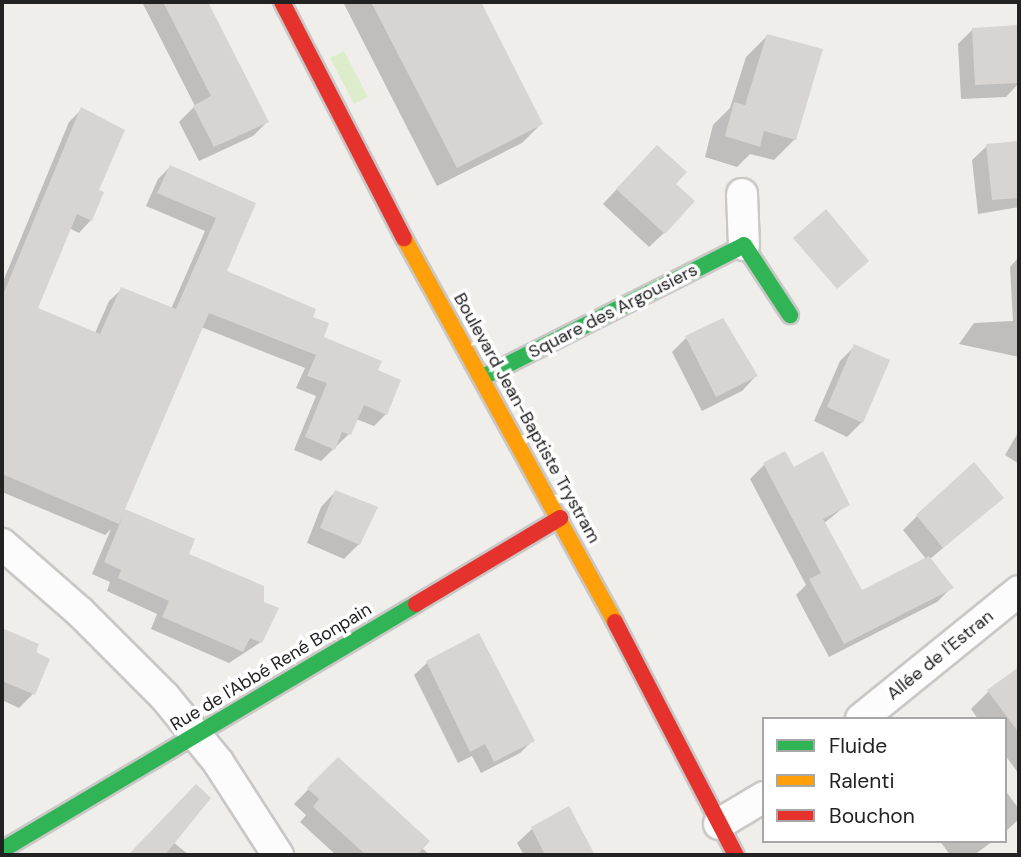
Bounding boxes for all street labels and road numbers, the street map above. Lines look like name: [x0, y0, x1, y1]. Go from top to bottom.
street label: Square des Argousiers: [525, 259, 701, 363]
street label: Boulevard Jean-Baptiste Trystram: [449, 289, 605, 547]
street label: Rue de l'Abbé René Bonpain: [166, 598, 376, 736]
street label: Allée de l'Estran: [882, 605, 998, 705]

